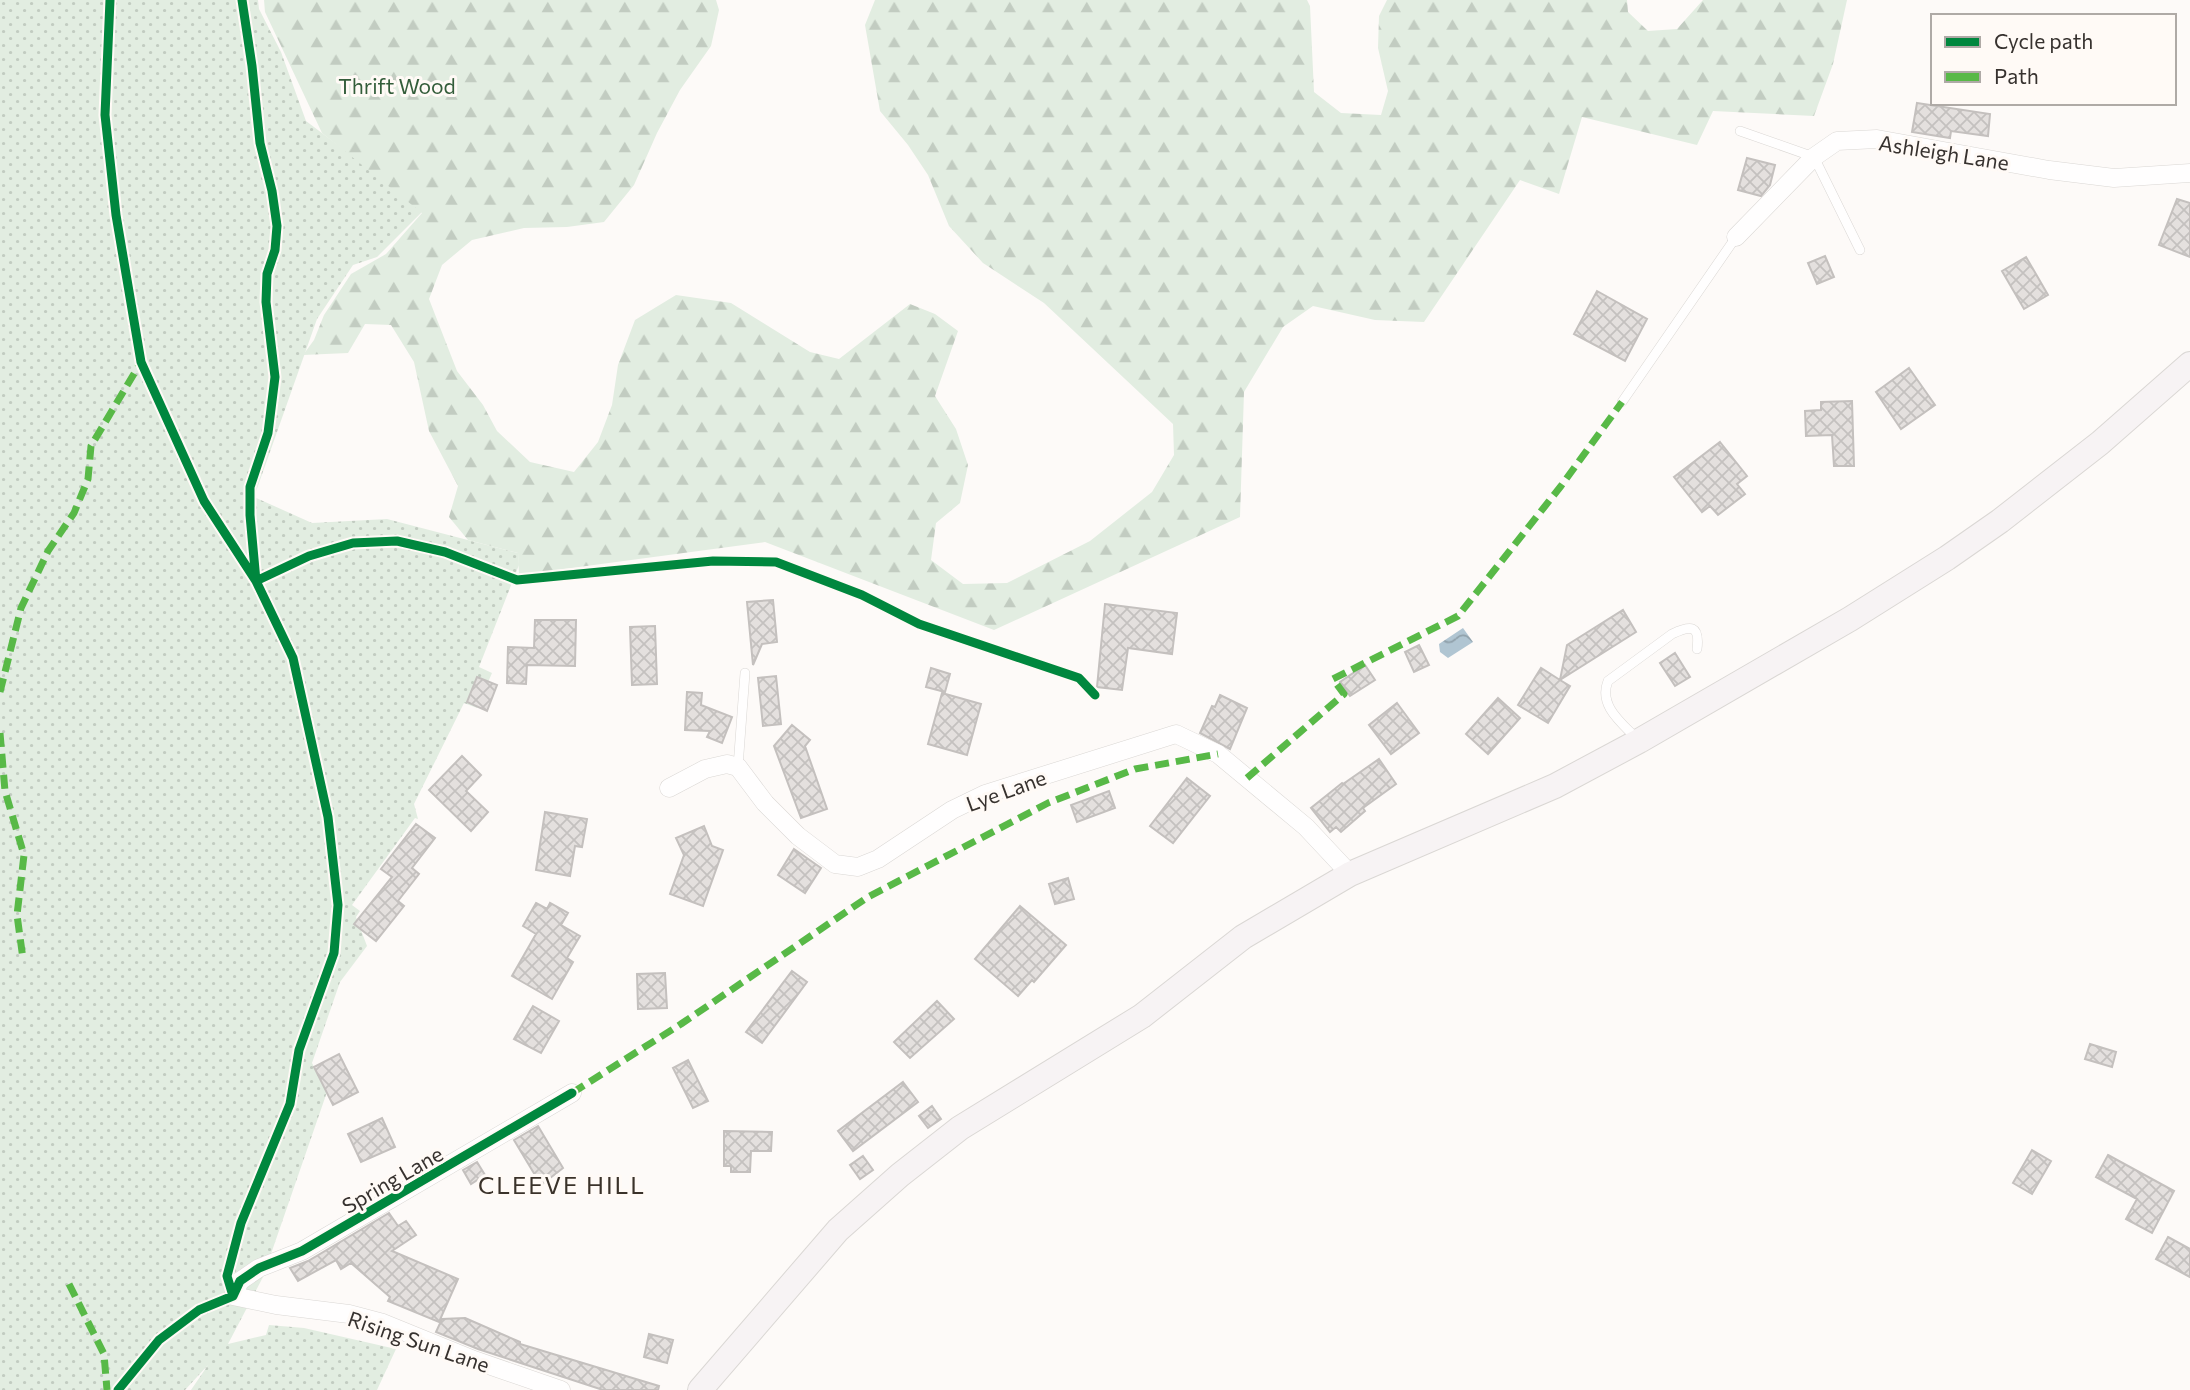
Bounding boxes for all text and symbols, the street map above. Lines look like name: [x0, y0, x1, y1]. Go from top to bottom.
legend: [1931, 14, 2176, 105]
text: Cycle path: [1994, 28, 2093, 53]
text: Path: [1994, 63, 2039, 88]
park label: Thrift Wood: [338, 73, 456, 98]
street label: Ashleigh Lane: [1877, 129, 2011, 175]
street label: Lye Lane: [963, 764, 1049, 816]
street label: Spring Lane: [337, 1140, 447, 1218]
district label: CLEEVE HILL: [478, 1170, 646, 1199]
street label: Rising Sun Lane: [345, 1305, 493, 1377]

